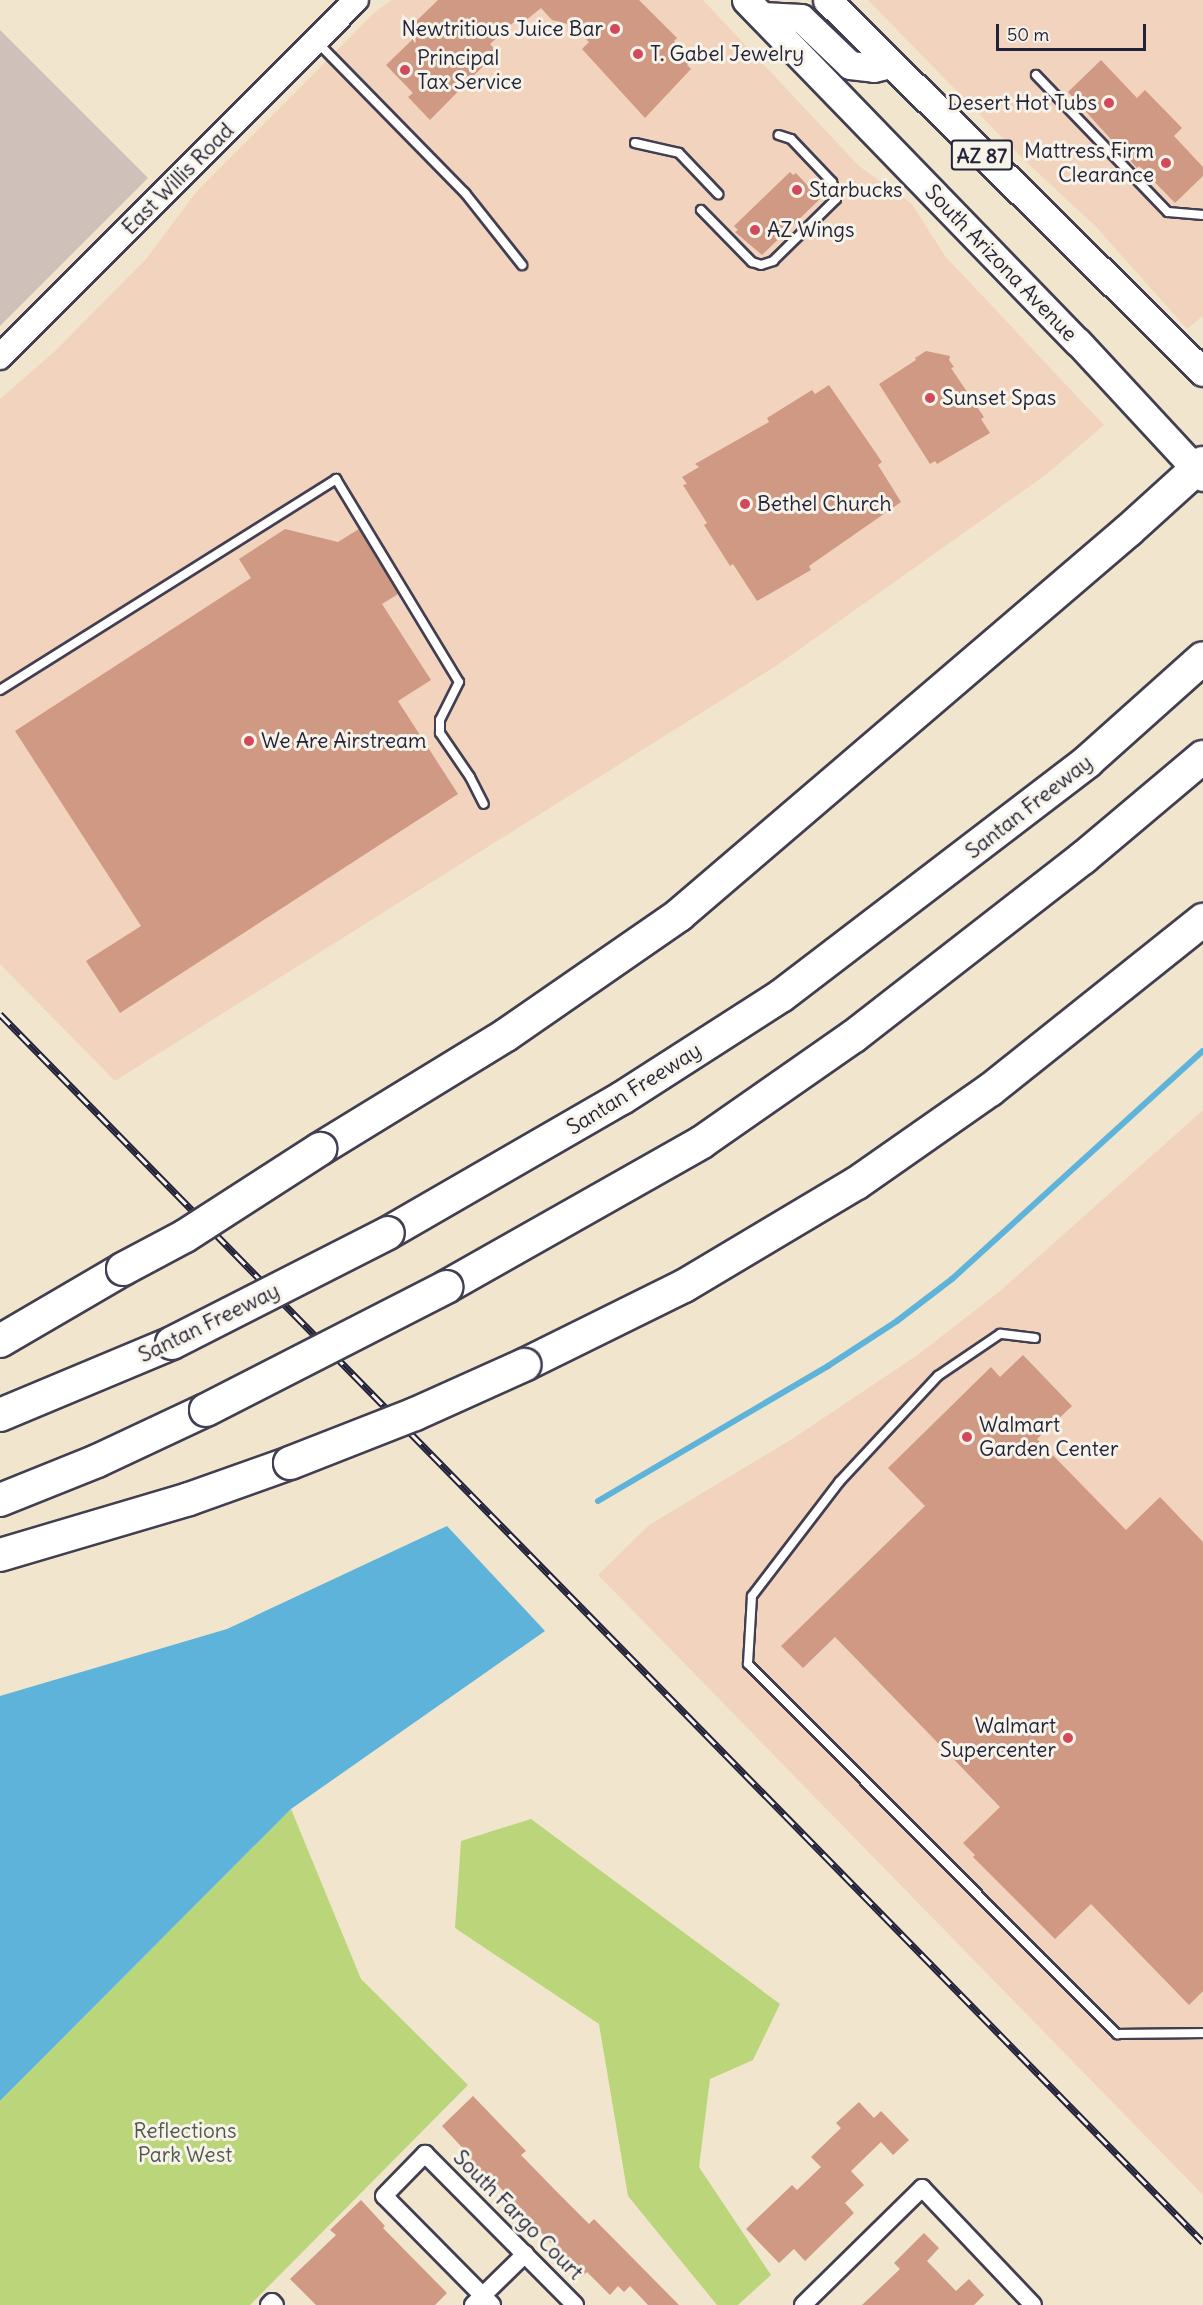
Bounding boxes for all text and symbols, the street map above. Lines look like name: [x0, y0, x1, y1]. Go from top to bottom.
scale bar: [999, 12, 1149, 50]
place label: Newtritious Juice Bar: [402, 16, 603, 42]
marker: Newtritious Juice Bar: [608, 22, 622, 36]
text: 50 m: [1007, 23, 1049, 46]
place label: T. Gabel Jewelry: [650, 41, 804, 67]
place label: Principal Tax Service: [417, 45, 522, 95]
marker: T. Gabel Jewelry: [631, 47, 645, 61]
marker: Principal Tax Service: [398, 63, 412, 77]
place label: Desert Hot Tubs: [948, 90, 1097, 116]
marker: Desert Hot Tubs: [1102, 96, 1116, 110]
street label: East Willis Road: [117, 118, 239, 240]
road number: AZ 87: [950, 138, 1014, 172]
place label: Mattress Firm Clearance: [1024, 138, 1154, 188]
marker: Mattress Firm Clearance: [1159, 156, 1173, 170]
place label: Starbucks: [809, 177, 903, 203]
street label: South Arizona Avenue: [920, 179, 1082, 347]
marker: Starbucks: [790, 183, 804, 197]
place label: AZ Wings: [767, 217, 855, 243]
marker: AZ Wings: [748, 223, 762, 237]
place label: Sunset Spas: [942, 385, 1056, 411]
marker: Sunset Spas: [923, 391, 937, 405]
place label: Bethel Church: [757, 491, 892, 517]
marker: Bethel Church: [738, 497, 752, 511]
place label: We Are Airstream: [261, 728, 426, 754]
marker: We Are Airstream: [242, 734, 256, 748]
street label: Santan Freeway: [961, 750, 1097, 864]
street label: Santan Freeway: [562, 1038, 706, 1140]
street label: Santan Freeway: [134, 1278, 284, 1368]
place label: Walmart Garden Center: [979, 1412, 1119, 1462]
marker: Walmart Garden Center: [960, 1430, 974, 1444]
place label: Walmart Supercenter: [940, 1713, 1056, 1763]
marker: Walmart Supercenter: [1061, 1731, 1075, 1745]
park label: Reflections Park West: [133, 2118, 237, 2168]
street label: South Fargo Court: [448, 2145, 588, 2285]

